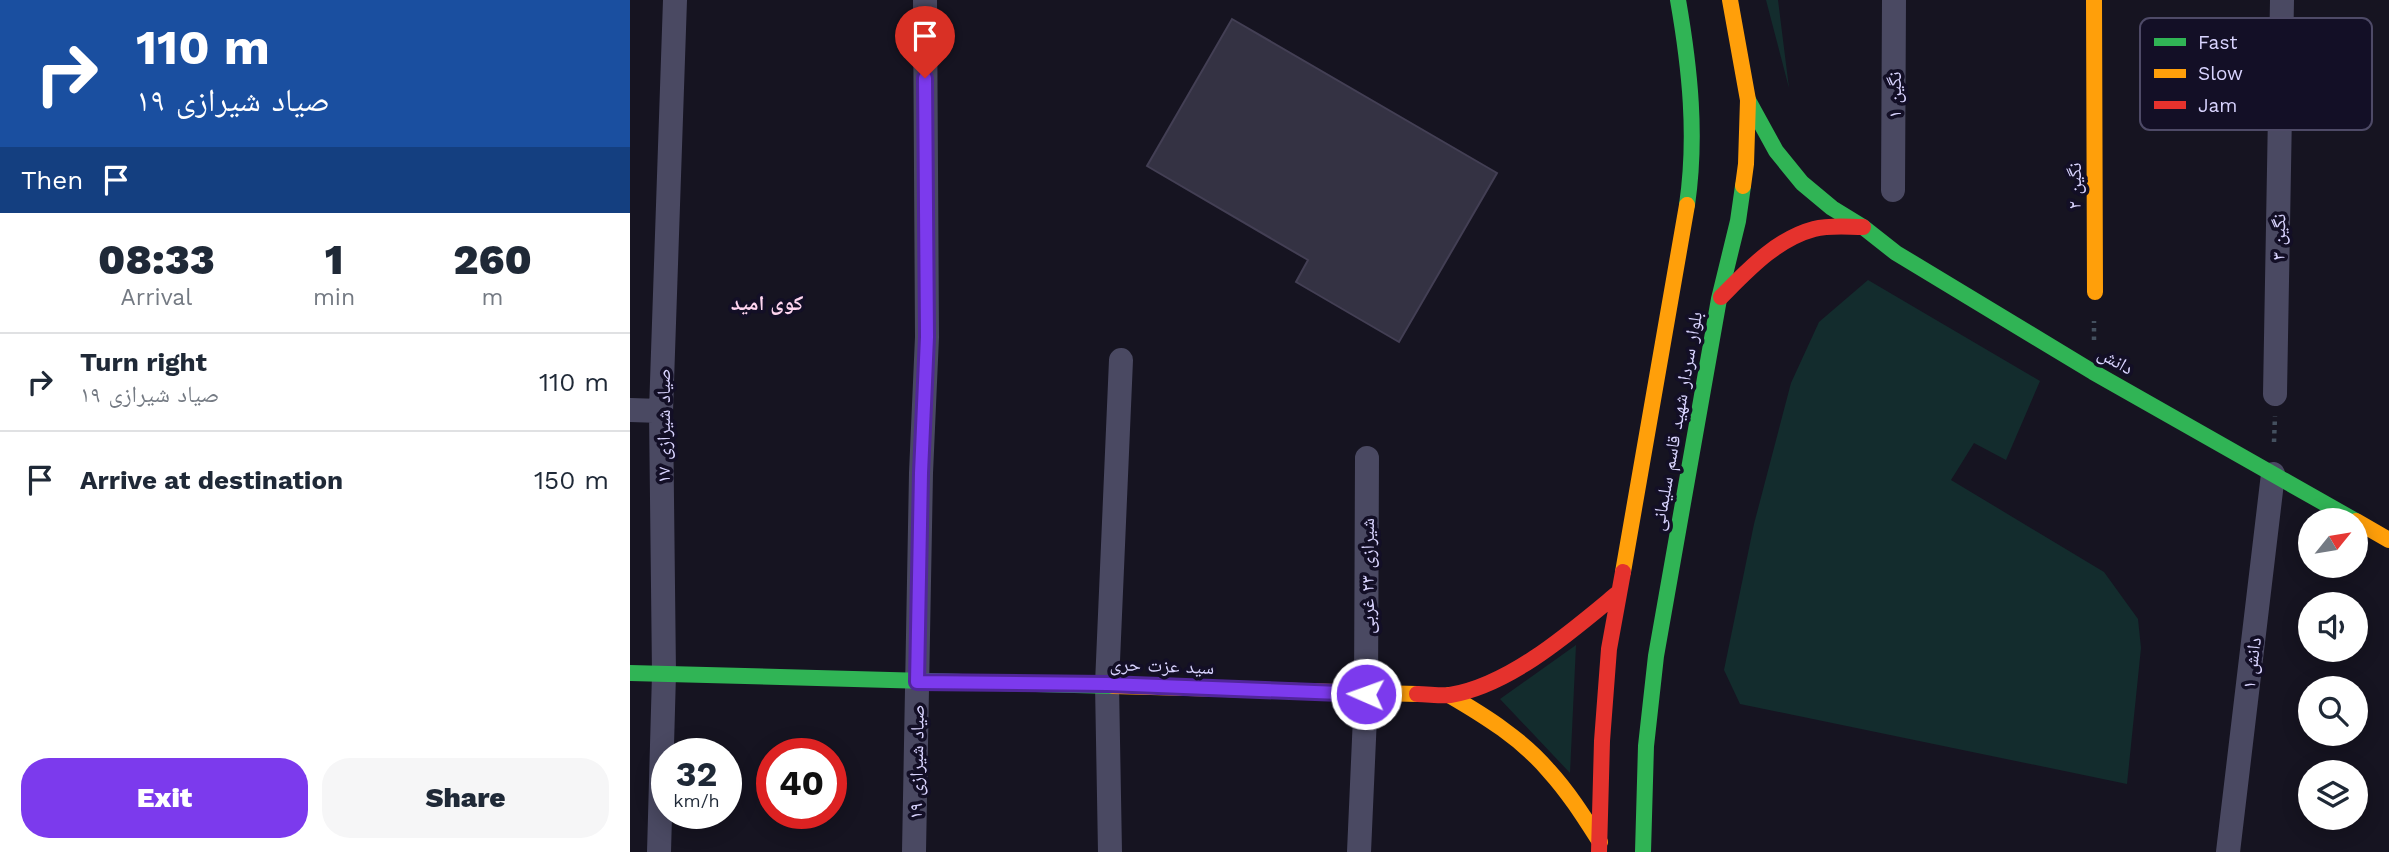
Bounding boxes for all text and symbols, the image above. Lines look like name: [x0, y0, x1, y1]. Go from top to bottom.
pin: [895, 6, 955, 78]
icon: arrive: [906, 17, 944, 55]
text: 110 m: [136, 18, 270, 76]
legend: [2140, 18, 2372, 130]
icon: right: [21, 28, 112, 119]
text: Fast: [2198, 31, 2237, 54]
text: Slow: [2198, 62, 2243, 85]
street label: نگین ۱: [1883, 72, 1906, 118]
text: صیاد شیرازی ۱۹: [136, 81, 330, 119]
text: Jam: [2198, 94, 2237, 117]
icon: arrive: [97, 161, 135, 199]
street label: نگین ۲: [2063, 163, 2086, 209]
text: Then: [21, 165, 83, 195]
street label: نگین ۳: [2267, 213, 2290, 261]
text: 08:33: [98, 235, 215, 284]
text: 1: [325, 235, 343, 284]
text: 260: [453, 235, 532, 284]
text: Arrival: [121, 284, 192, 311]
text: min: [313, 284, 355, 311]
text: m: [482, 284, 504, 311]
district label: کوی امید: [731, 290, 803, 315]
street label: بلوار سردار شهید قاسم سلیمانی: [1646, 310, 1708, 533]
street label: دانش: [2094, 341, 2138, 380]
text: Turn right: [80, 347, 207, 377]
icon: right: [21, 363, 59, 401]
text: 110 m: [539, 367, 609, 397]
street label: صیاد شیرازی ۱۷: [652, 368, 675, 484]
text: صیاد شیرازی ۱۹: [80, 381, 219, 408]
icon: arrive: [21, 461, 59, 499]
text: Arrive at destination: [80, 465, 343, 495]
text: 150 m: [534, 465, 609, 495]
north arrow: [2298, 508, 2368, 578]
map controls: [2298, 508, 2368, 830]
street label: شیرازی ۲۳ غربی: [1356, 518, 1379, 634]
button: sound: [2298, 592, 2368, 662]
street label: دانش ۱: [2237, 636, 2266, 690]
street label: سید عزت حری: [1109, 652, 1215, 679]
position arrow: [1329, 657, 1403, 731]
button: search: [2298, 676, 2368, 746]
street label: صیاد شیرازی ۱۹: [904, 704, 929, 820]
speed limit sign: 40: [756, 738, 847, 829]
text: 32: [676, 753, 717, 795]
button: Exit: [21, 758, 308, 838]
button: Share: [322, 758, 609, 838]
button: layers: [2298, 760, 2368, 830]
text: km/h: [673, 790, 720, 811]

